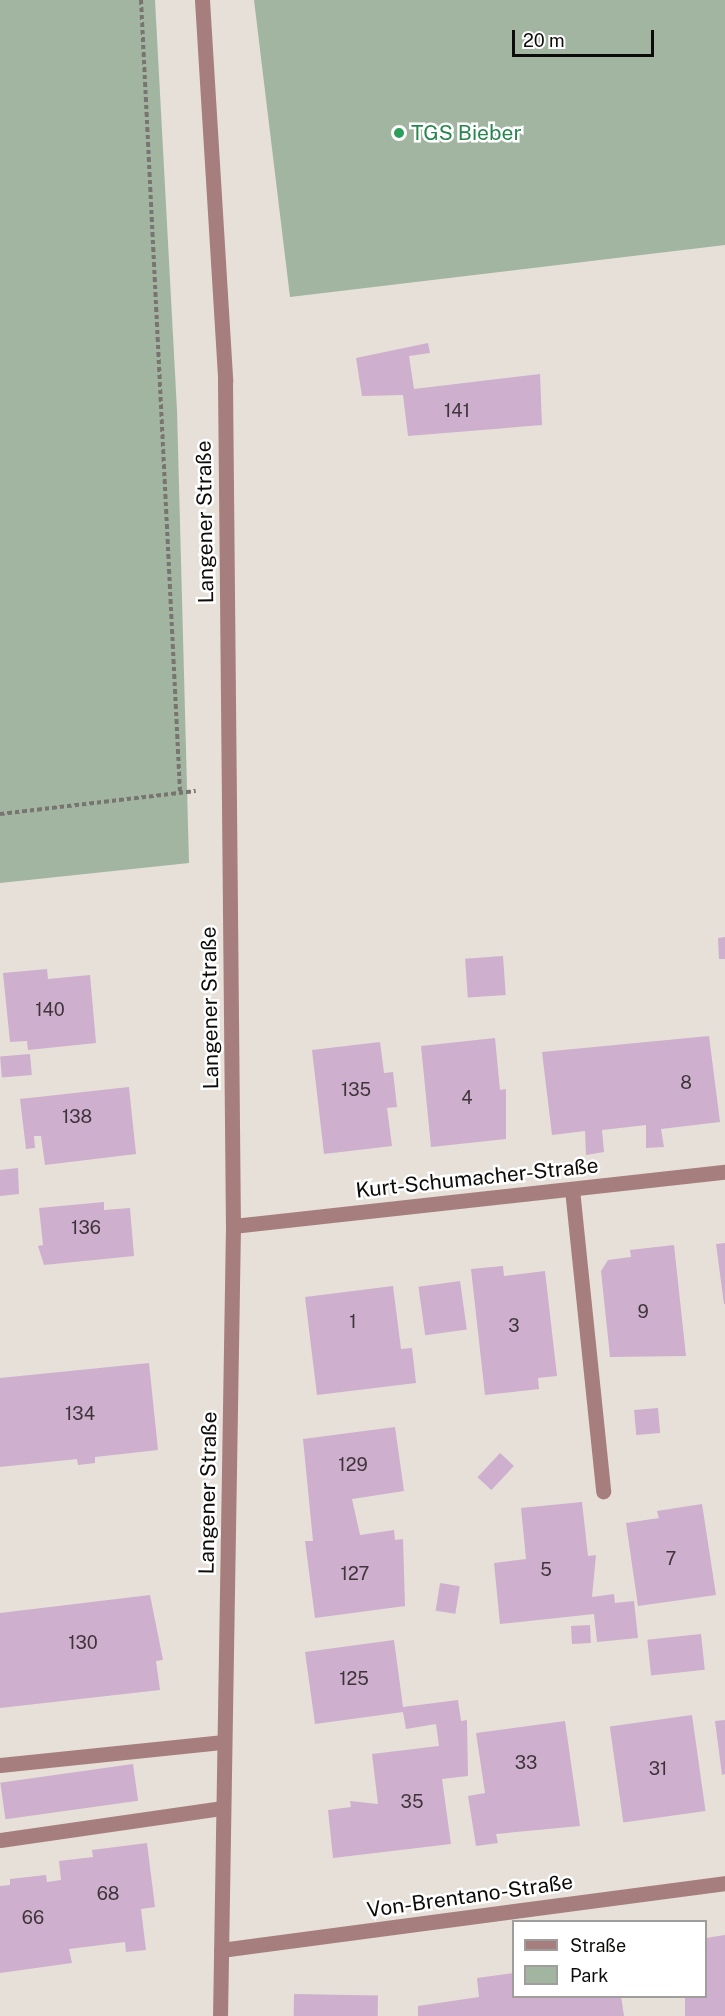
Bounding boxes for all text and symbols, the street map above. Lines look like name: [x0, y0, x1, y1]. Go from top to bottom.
scale bar: [515, 18, 658, 56]
text: 20 m: [523, 30, 565, 51]
place label: TGS Bieber: [411, 120, 522, 146]
marker: TGS Bieber: [392, 126, 406, 140]
house number: 141: [444, 400, 470, 422]
street label: Langener Straße: [191, 440, 219, 604]
street label: Langener Straße: [196, 926, 224, 1090]
house number: 140: [35, 999, 65, 1021]
house number: 8: [680, 1072, 692, 1094]
house number: 135: [341, 1079, 371, 1101]
house number: 4: [461, 1087, 473, 1109]
house number: 138: [62, 1106, 92, 1128]
street label: Kurt-Schumacher-Straße: [354, 1153, 600, 1203]
house number: 136: [71, 1217, 101, 1239]
house number: 9: [637, 1301, 649, 1323]
house number: 1: [349, 1311, 357, 1333]
house number: 3: [508, 1315, 520, 1337]
house number: 134: [65, 1403, 95, 1425]
street label: Langener Straße: [194, 1411, 222, 1575]
house number: 129: [338, 1454, 368, 1476]
house number: 7: [666, 1548, 676, 1570]
house number: 5: [540, 1559, 552, 1581]
house number: 127: [341, 1563, 369, 1585]
house number: 130: [68, 1632, 98, 1654]
house number: 125: [339, 1668, 369, 1690]
house number: 33: [515, 1752, 537, 1774]
house number: 31: [649, 1758, 667, 1780]
house number: 35: [401, 1791, 423, 1813]
street label: Von-Brentano-Straße: [365, 1869, 575, 1923]
house number: 68: [97, 1883, 119, 1905]
house number: 66: [22, 1907, 44, 1929]
legend: [512, 1920, 707, 1998]
text: Straße: [570, 1935, 626, 1956]
text: Park: [570, 1965, 608, 1986]

